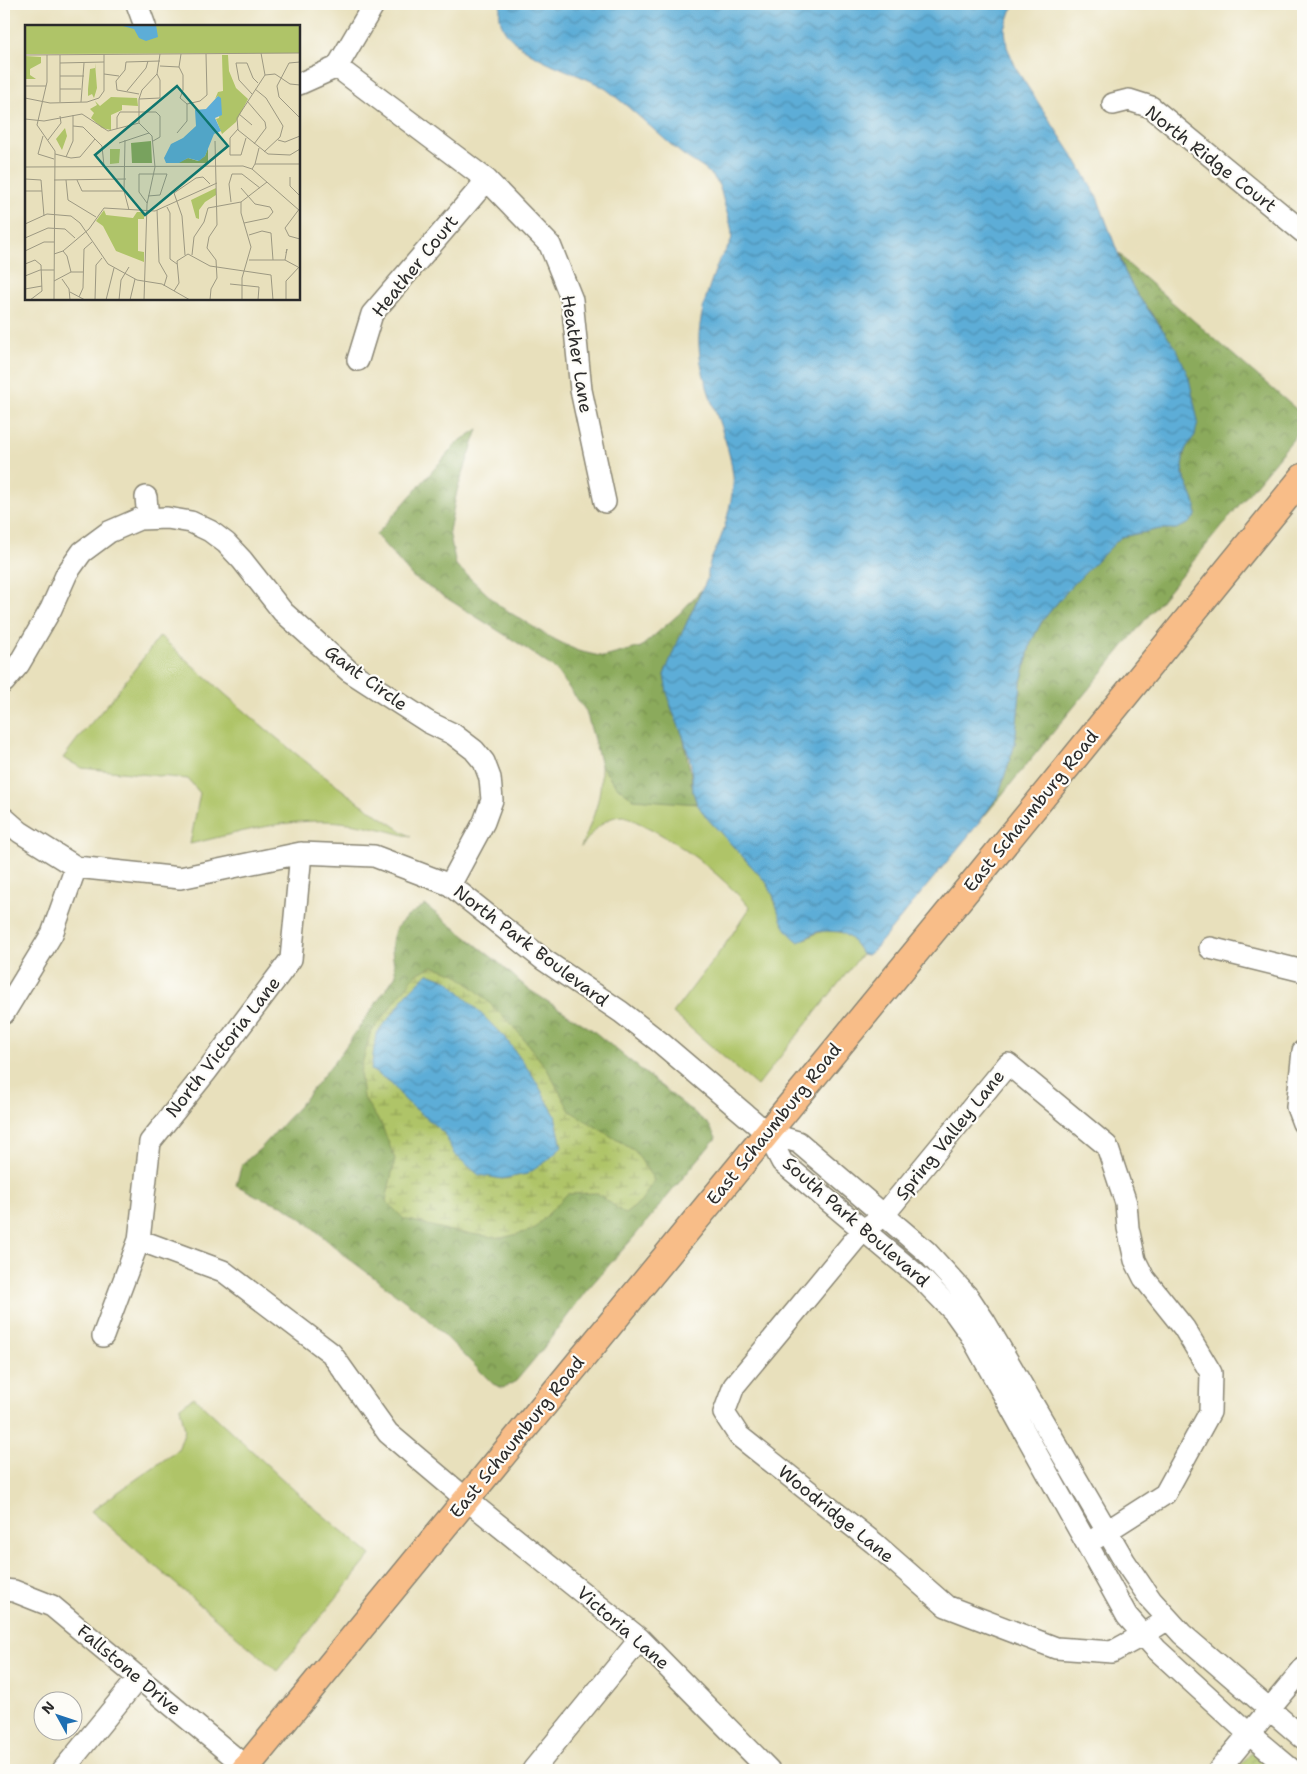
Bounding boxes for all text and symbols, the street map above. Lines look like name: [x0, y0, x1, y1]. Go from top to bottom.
inset map: [25, 25, 300, 300]
street label: North Ridge Court: [1140, 100, 1282, 218]
street label: Heather Court: [366, 210, 464, 322]
street label: Heather Lane: [556, 293, 598, 415]
street label: Gant Circle: [320, 640, 412, 716]
street label: East Schaumburg Road: [958, 725, 1104, 897]
street label: North Park Boulevard: [449, 880, 613, 1012]
street label: North Victoria Lane: [160, 972, 286, 1122]
street label: East Schaumburg Road: [701, 1038, 847, 1210]
street label: Spring Valley Lane: [890, 1065, 1010, 1205]
street label: South Park Boulevard: [777, 1152, 935, 1292]
street label: East Schaumburg Road: [444, 1351, 590, 1523]
street label: Woodridge Lane: [773, 1460, 899, 1568]
street label: Victoria Lane: [572, 1581, 674, 1675]
street label: Fallstone Drive: [72, 1619, 186, 1721]
north arrow: [32, 1692, 82, 1742]
text: N: [38, 1698, 59, 1718]

